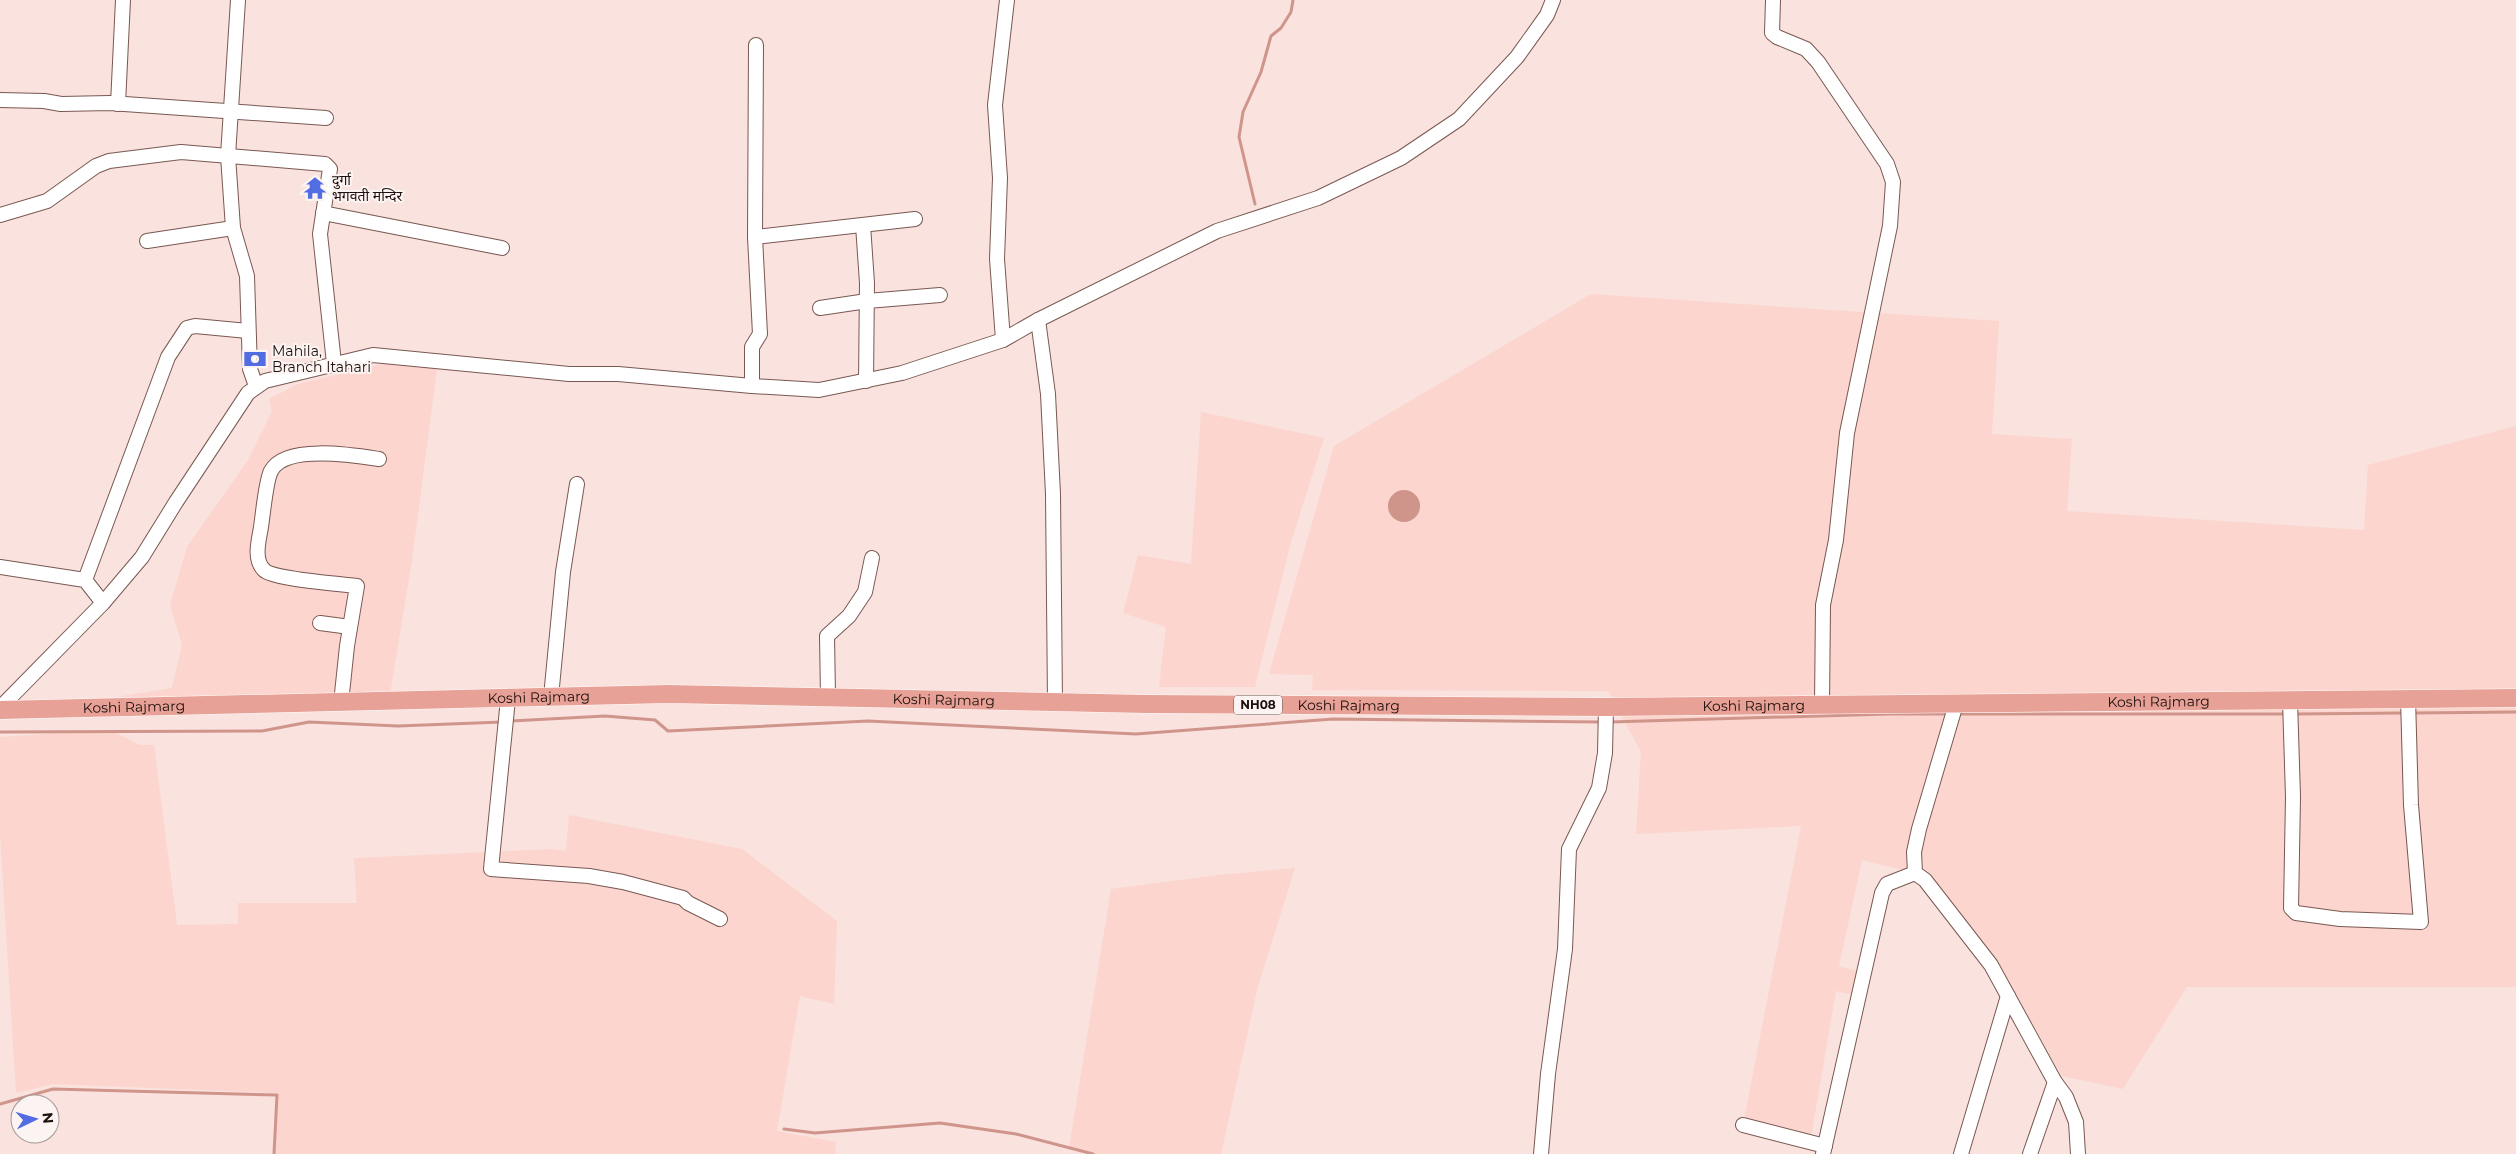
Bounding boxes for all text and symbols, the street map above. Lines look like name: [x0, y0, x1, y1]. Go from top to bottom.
place label: दुर्गा भगवती मन्दिर: [332, 171, 403, 205]
temple icon: दुर्गा भगवती मन्दिर: [302, 175, 328, 201]
place label: Mahila, Branch Itahari: [272, 342, 371, 376]
bank icon: Mahila, Branch Itahari: [242, 346, 268, 372]
street label: Koshi Rajmarg: [487, 687, 590, 707]
street label: Koshi Rajmarg: [892, 690, 995, 710]
street label: Koshi Rajmarg: [2107, 692, 2210, 711]
road number: NH08: [1234, 696, 1282, 714]
street label: Koshi Rajmarg: [1297, 696, 1400, 715]
street label: Koshi Rajmarg: [1702, 696, 1805, 715]
street label: Koshi Rajmarg: [83, 697, 185, 717]
north arrow: [10, 1094, 60, 1144]
text: N: [38, 1111, 57, 1124]

